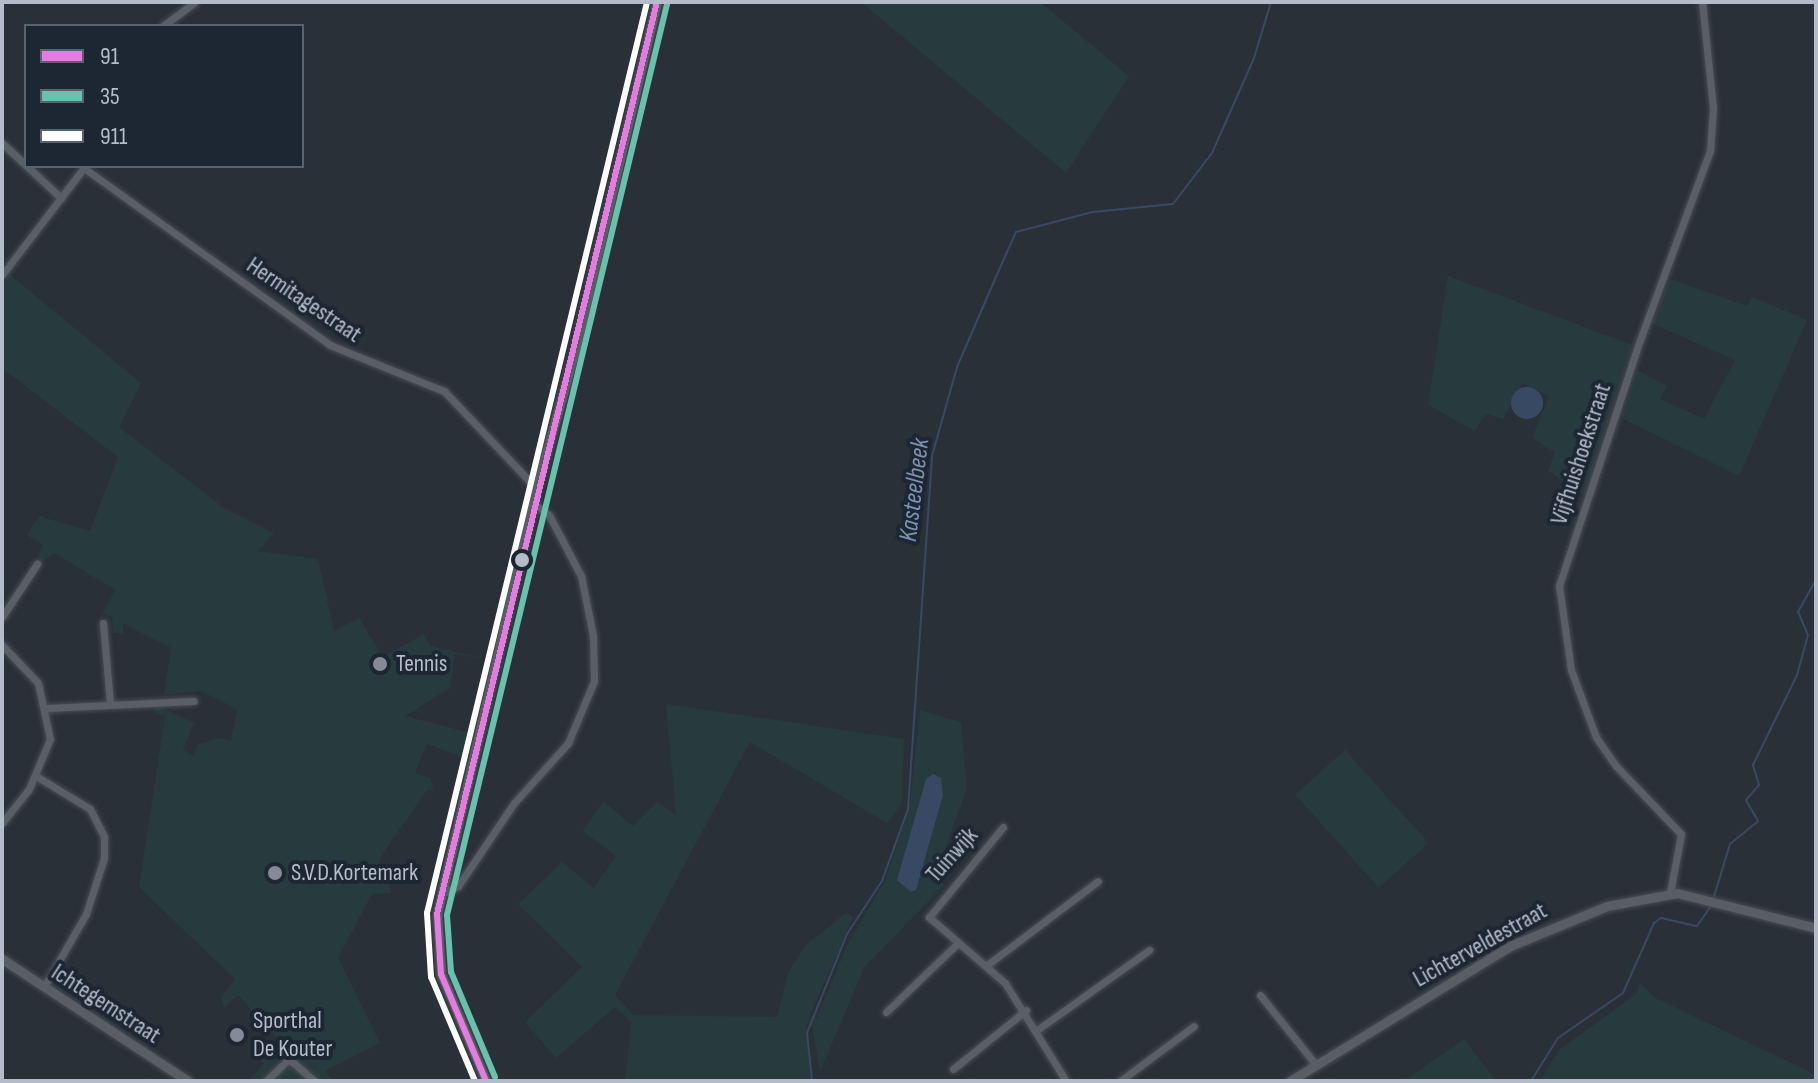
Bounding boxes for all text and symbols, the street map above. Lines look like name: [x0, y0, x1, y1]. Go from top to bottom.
legend: [24, 24, 304, 168]
text: 91: [100, 42, 119, 71]
text: 35: [100, 82, 120, 111]
text: 911: [100, 122, 127, 151]
street label: Hermitagestraat: [241, 251, 367, 349]
street label: Vijfhuishoekstraat: [1545, 380, 1617, 528]
water label: Kasteelbeek: [893, 437, 937, 543]
unlabelled marker: [514, 552, 530, 568]
place label: Tennis: [396, 650, 447, 678]
marker: Tennis: [371, 655, 389, 673]
street label: Tuinwijk: [920, 822, 984, 888]
place label: S.V.D.Kortemark: [291, 859, 418, 887]
marker: S.V.D.Kortemark: [266, 864, 284, 882]
street label: Lichterveldestraat: [1408, 896, 1552, 994]
street label: Ichtegemstraat: [46, 958, 166, 1050]
place label: Sporthal De Kouter: [253, 1007, 332, 1063]
marker: Sporthal De Kouter: [228, 1026, 246, 1044]

